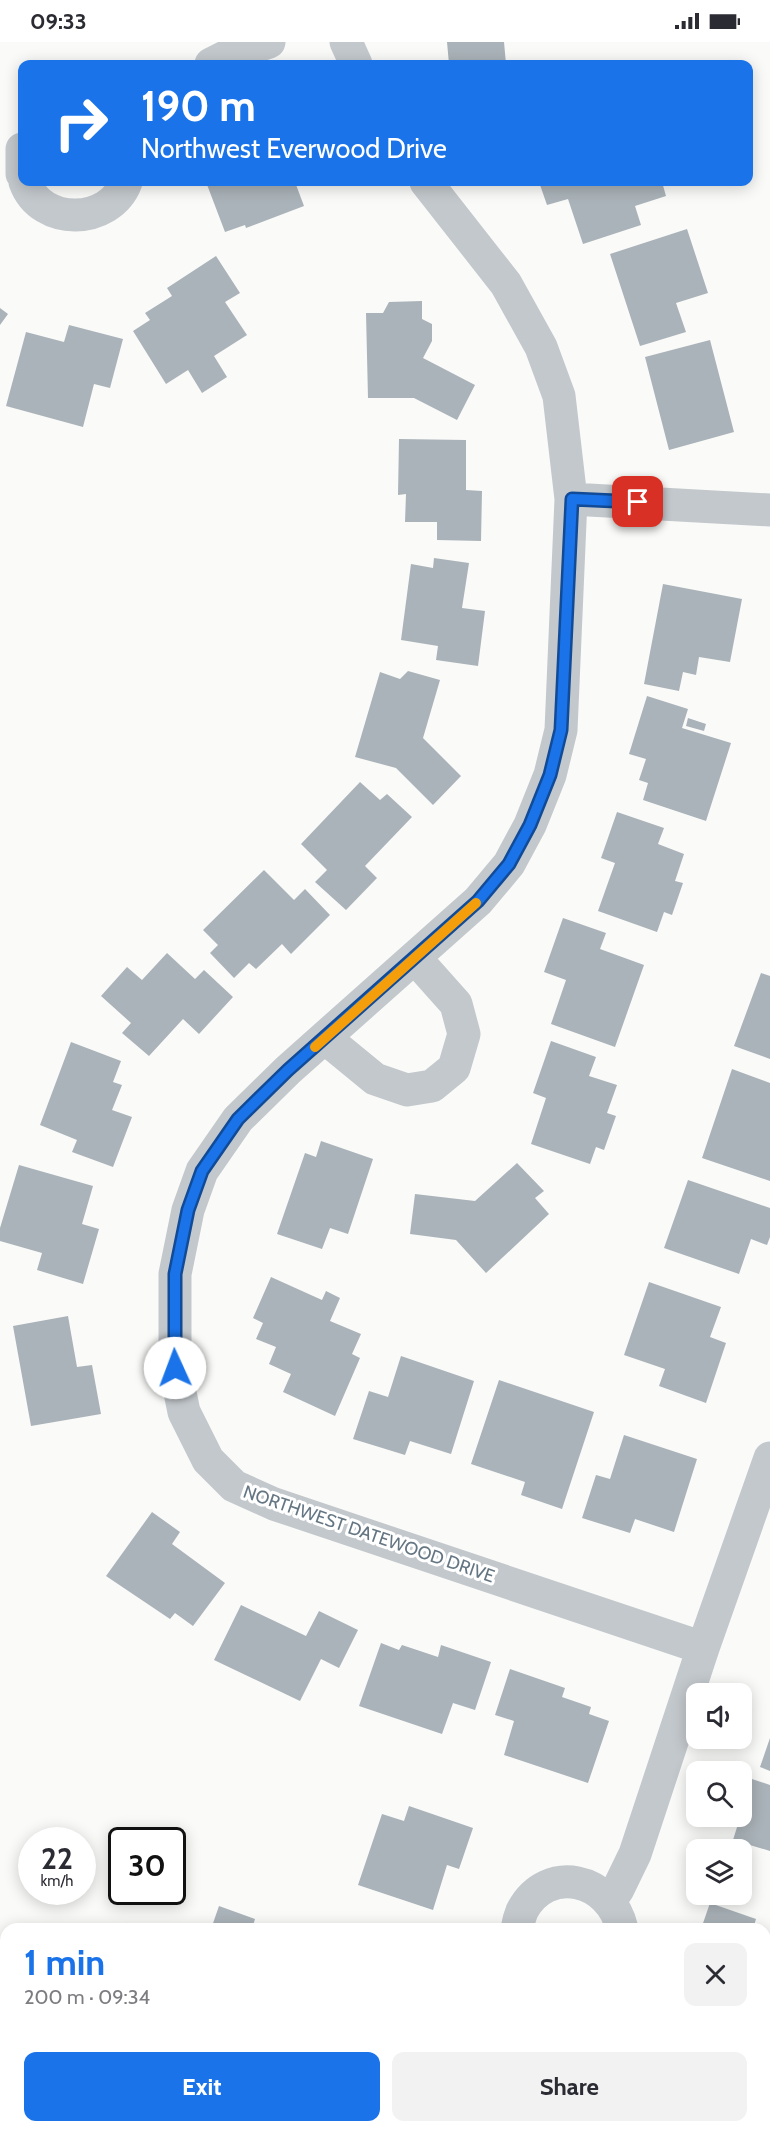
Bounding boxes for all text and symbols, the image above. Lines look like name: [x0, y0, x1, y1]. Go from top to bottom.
text: 09:33: [30, 8, 87, 35]
text: 190 m: [141, 80, 256, 132]
icon: right: [42, 84, 120, 162]
text: Northwest Everwood Drive: [141, 132, 447, 165]
pin: [612, 476, 663, 527]
icon: arrive: [621, 485, 654, 518]
position arrow: [143, 1336, 207, 1400]
street label: NORTHWEST DATEWOOD DRIVE: [240, 1481, 498, 1587]
map controls: [686, 1683, 752, 1905]
button: sound: [686, 1683, 752, 1749]
button: search: [686, 1761, 752, 1827]
speed limit sign: 30: [108, 1827, 186, 1905]
button: layers: [686, 1839, 752, 1905]
text: 22: [41, 1840, 73, 1877]
text: km/h: [41, 1872, 73, 1890]
text: 1 min: [24, 1940, 105, 1984]
button: close: [684, 1943, 747, 2006]
text: 200 m · 09:34: [24, 1985, 150, 2009]
button: Exit: [24, 2052, 380, 2121]
button: Share: [392, 2052, 747, 2121]

